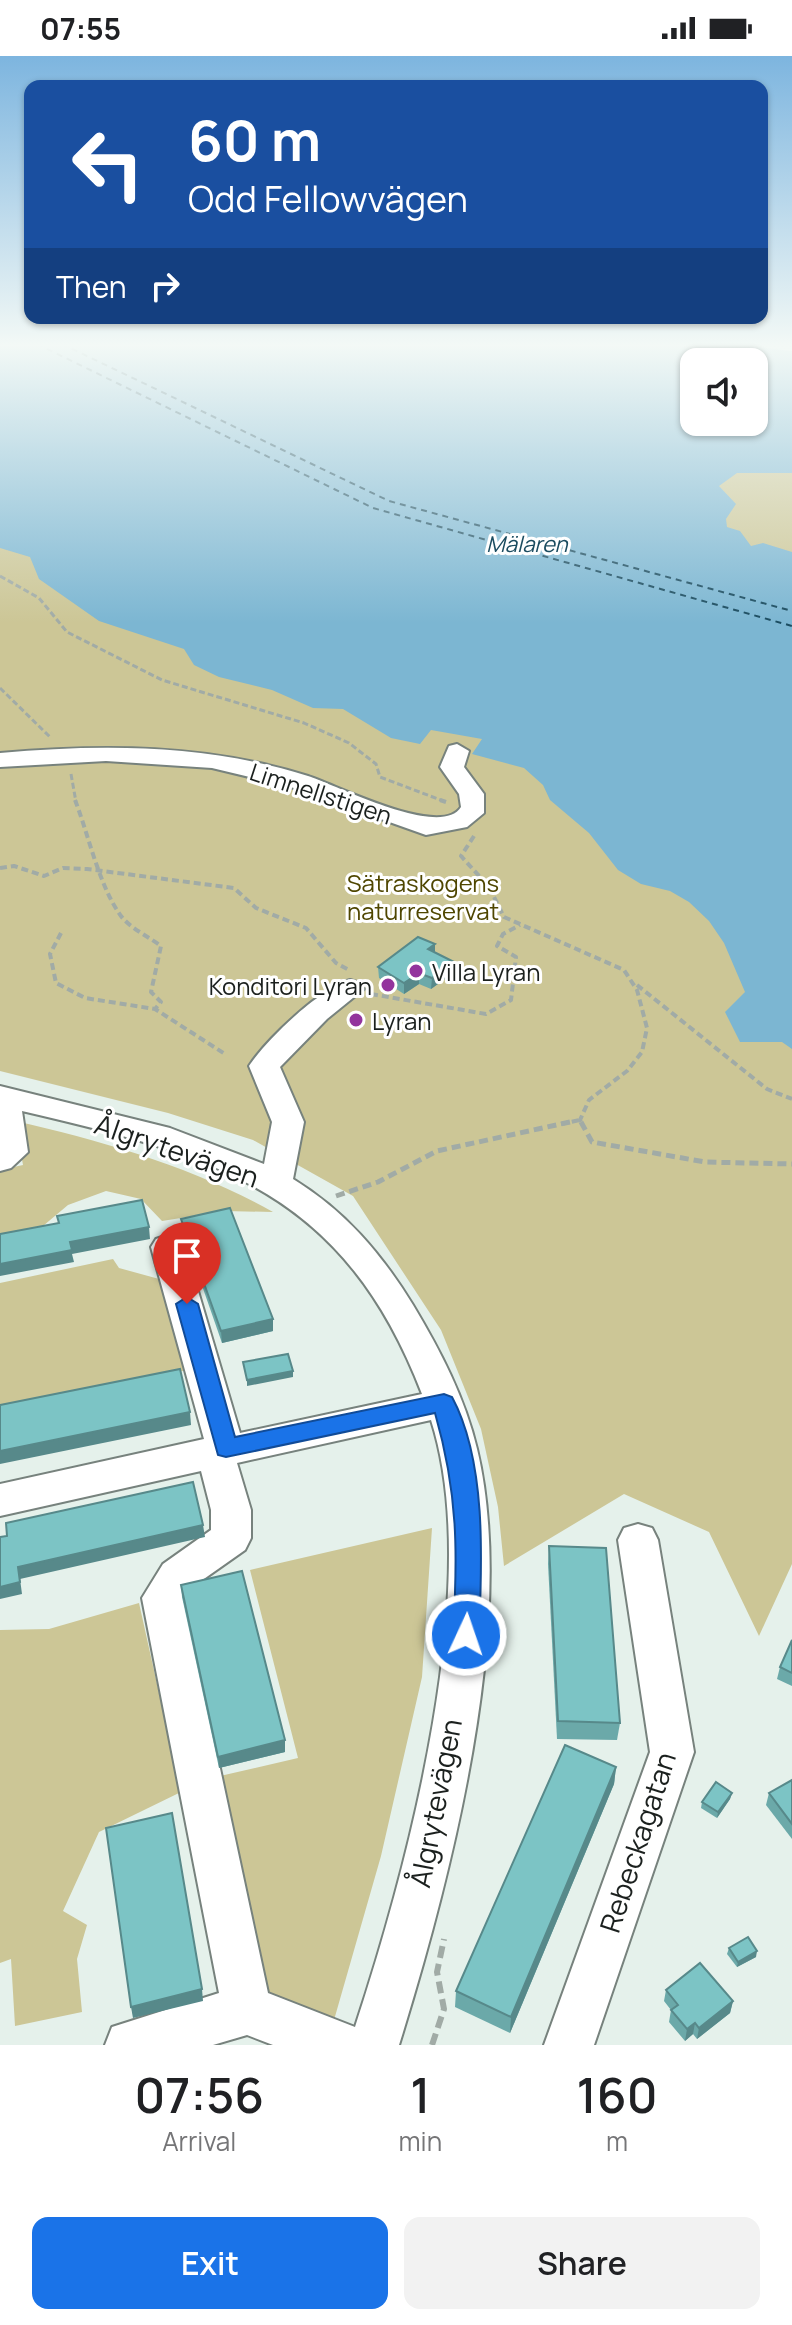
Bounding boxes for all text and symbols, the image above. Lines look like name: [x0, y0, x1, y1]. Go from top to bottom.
text: 07:55: [40, 8, 121, 49]
text: 60 m: [188, 101, 321, 178]
icon: left: [56, 112, 160, 216]
text: Odd Fellowvägen: [188, 174, 468, 223]
icon: right: [143, 264, 187, 308]
text: Then: [56, 266, 127, 307]
map controls: [680, 348, 768, 436]
button: sound: [680, 348, 768, 436]
water label: Mälaren: [486, 529, 569, 559]
street label: Limnellstigen: [246, 755, 396, 831]
park label: Sätraskogens naturreservat: [347, 866, 499, 927]
place label: Villa Lyran: [432, 955, 540, 988]
marker: Villa Lyran: [407, 962, 425, 980]
place label: Konditori Lyran: [209, 969, 372, 1002]
marker: Konditori Lyran: [379, 976, 397, 994]
place label: Lyran: [372, 1004, 431, 1037]
marker: Lyran: [347, 1011, 365, 1029]
street label: Ålgrytevägen: [90, 1104, 264, 1196]
pin: [153, 1222, 221, 1304]
icon: arrive: [165, 1234, 209, 1278]
position arrow: [424, 1593, 508, 1677]
street label: Ålgrytevägen: [400, 1715, 470, 1891]
street label: Rebeckagatan: [590, 1747, 684, 1937]
text: 07:56: [135, 2062, 264, 2127]
text: 1: [410, 2062, 430, 2127]
text: 160: [577, 2062, 658, 2127]
text: Arrival: [162, 2123, 236, 2159]
text: min: [399, 2123, 442, 2159]
text: m: [606, 2123, 628, 2159]
button: Exit: [32, 2217, 388, 2309]
button: Share: [404, 2217, 760, 2309]

